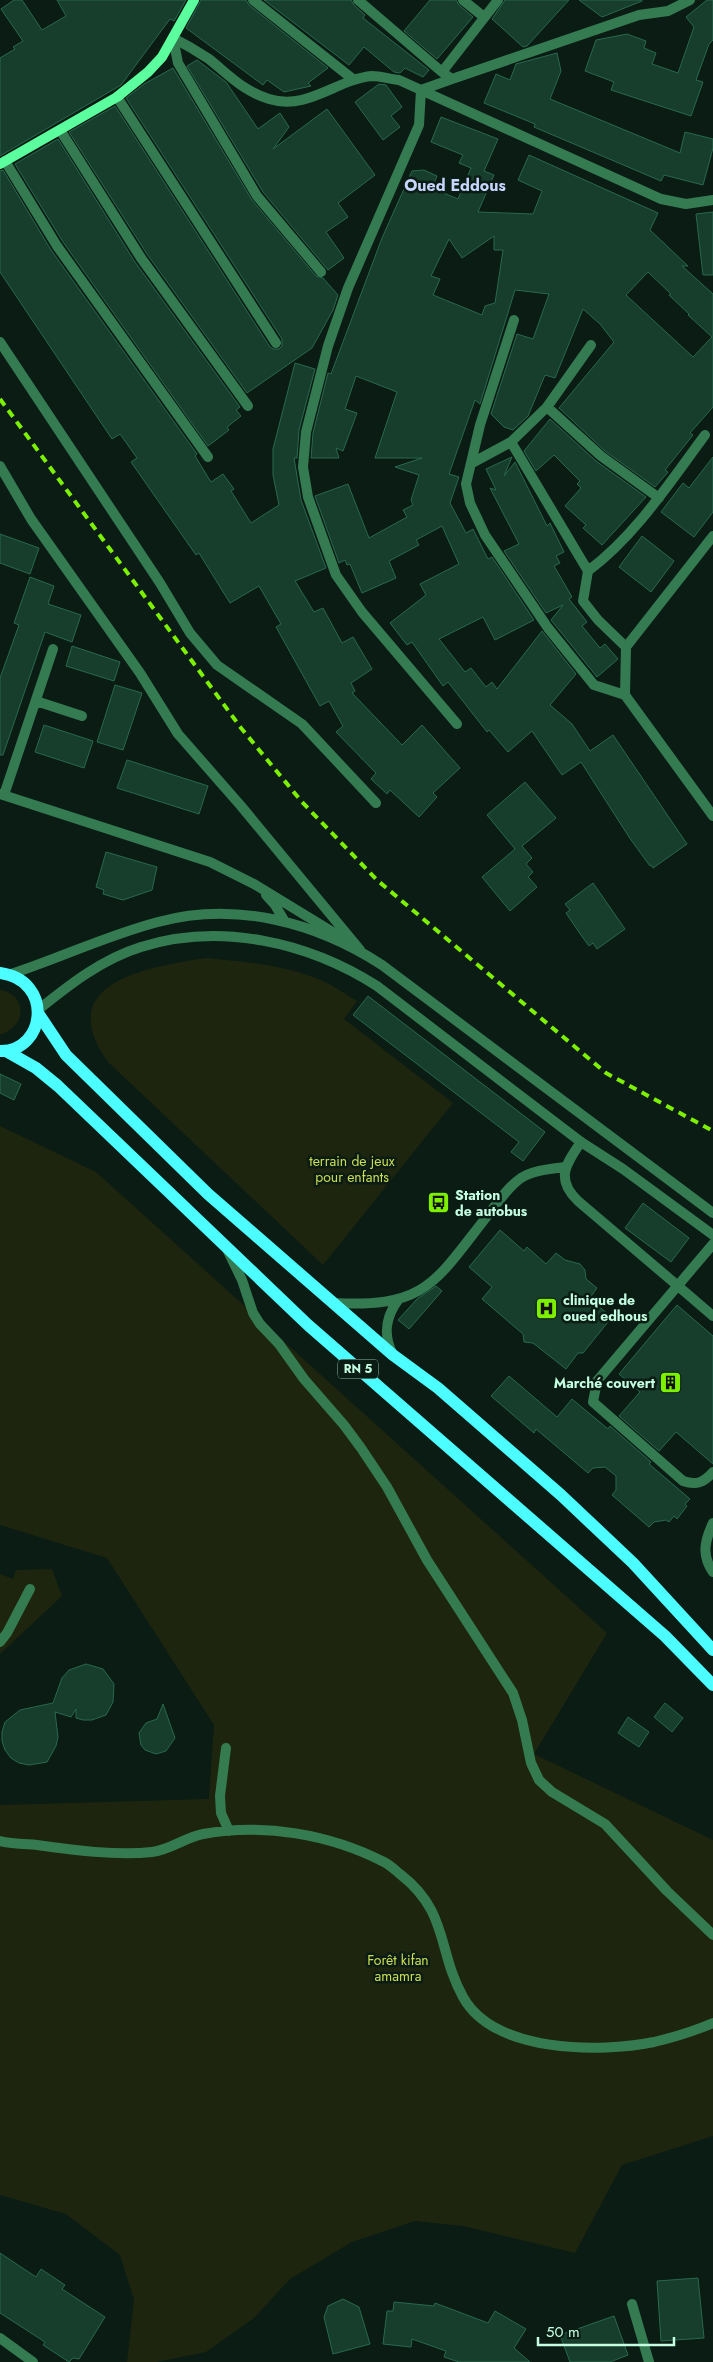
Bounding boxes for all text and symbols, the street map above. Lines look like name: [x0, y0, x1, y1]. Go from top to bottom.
district label: Oued Eddous: [404, 174, 506, 197]
park label: terrain de jeux pour enfants: [309, 1151, 395, 1187]
place label: Station de autobus: [455, 1185, 528, 1221]
bus stop icon: Station de autobus: [427, 1191, 451, 1215]
place label: clinique de oued edhous: [563, 1290, 648, 1326]
hospital icon: clinique de oued edhous: [535, 1296, 559, 1320]
road number: RN 5: [338, 1360, 378, 1378]
building icon: Marché couvert: [659, 1371, 683, 1395]
place label: Marché couvert: [554, 1373, 656, 1393]
park label: Forêt kifan amamra: [367, 1950, 429, 1986]
scale bar: [538, 2314, 674, 2346]
text: 50 m: [546, 2321, 580, 2343]

